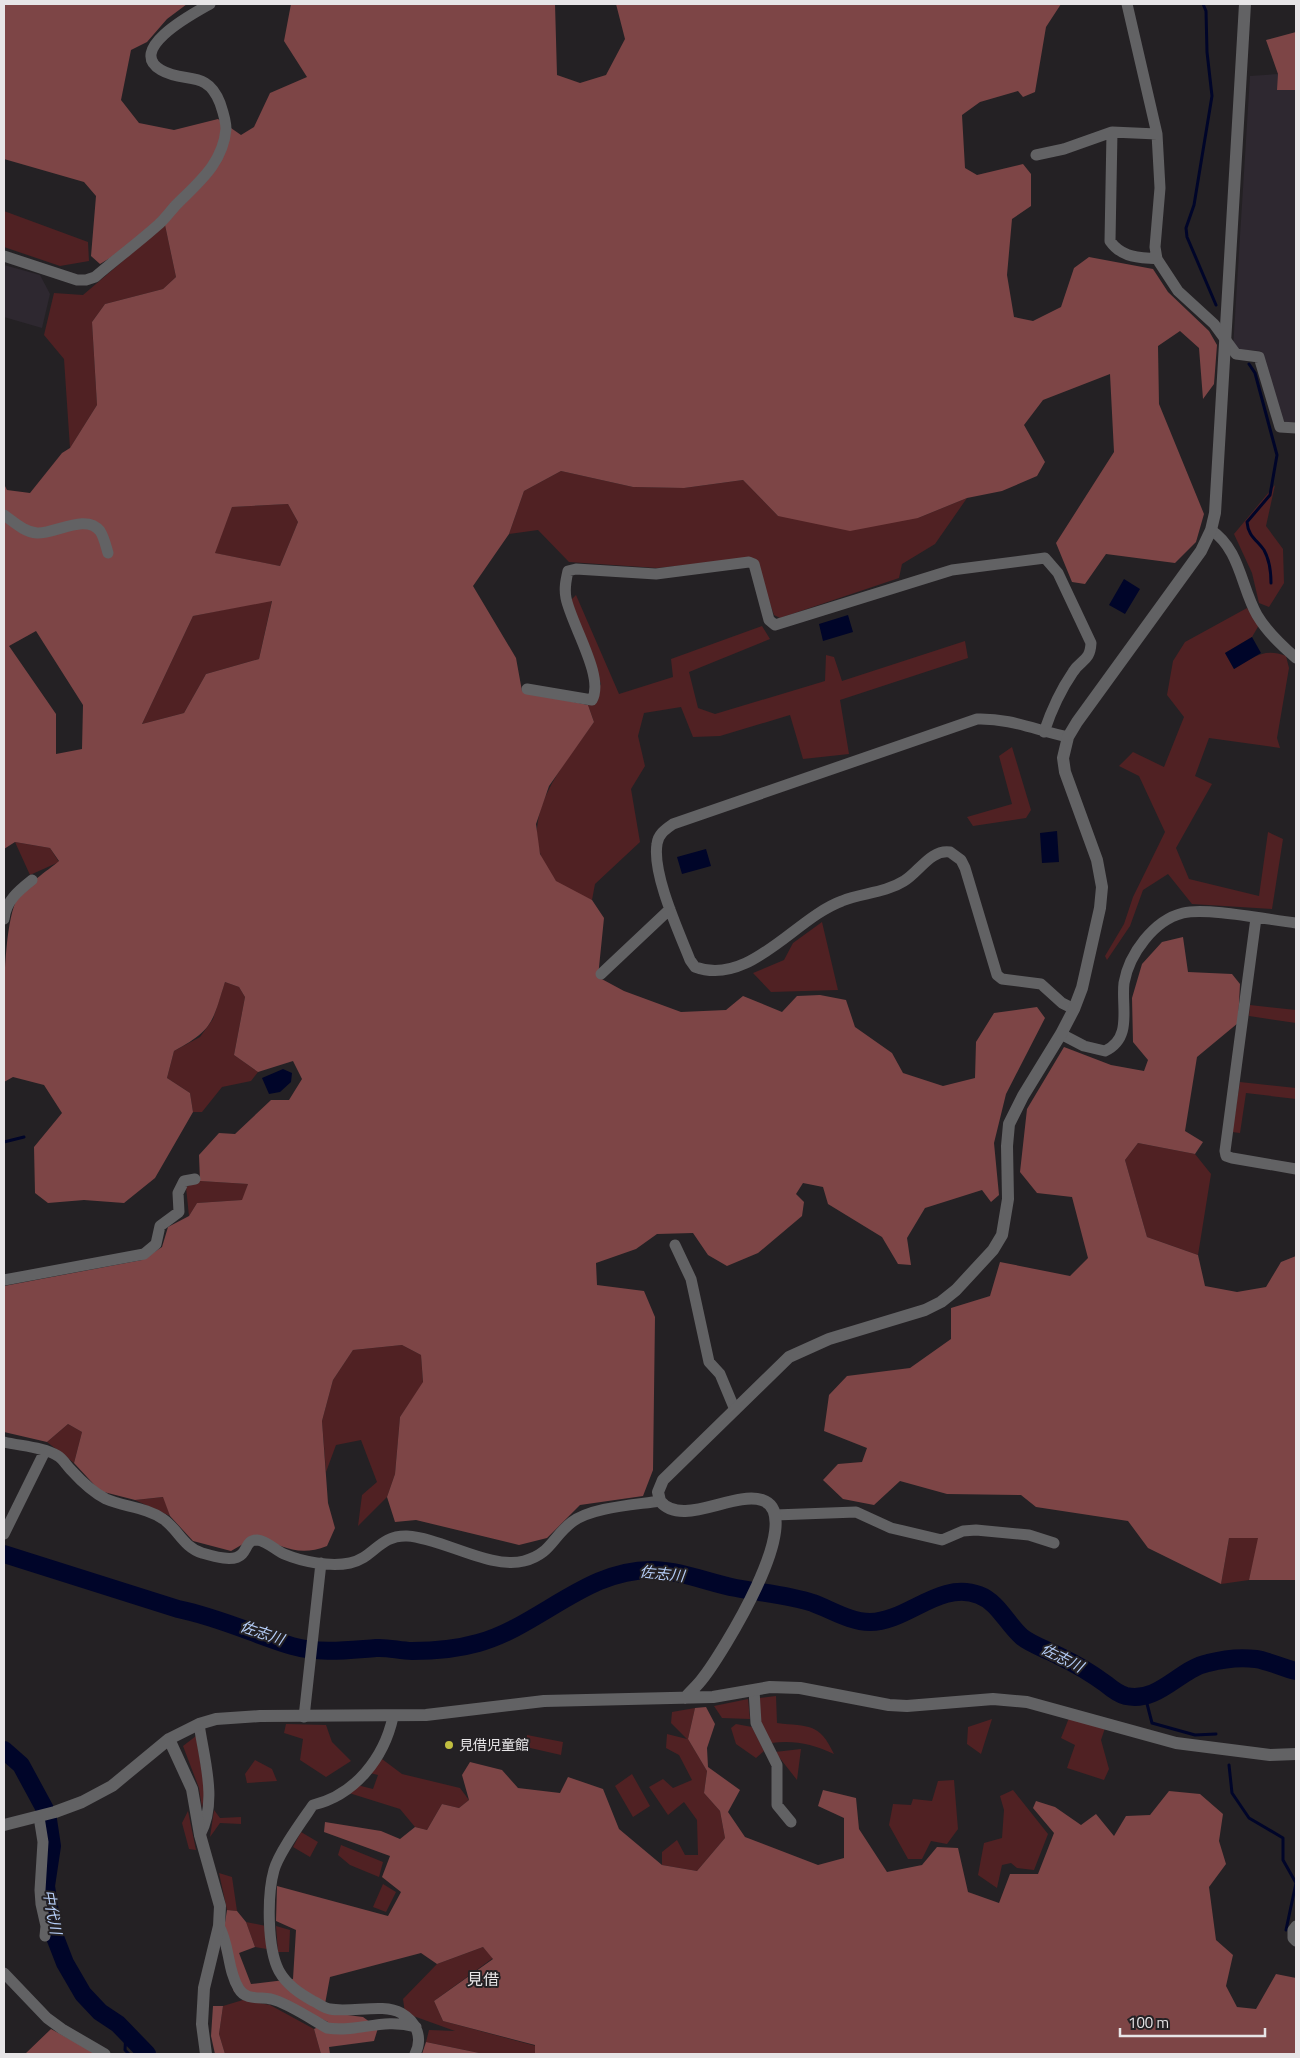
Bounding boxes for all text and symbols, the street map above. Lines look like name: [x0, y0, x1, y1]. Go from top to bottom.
water label: 佐志川: [638, 1560, 688, 1587]
water label: 佐志川: [237, 1614, 289, 1651]
water label: 佐志川: [1037, 1637, 1089, 1679]
place label: 見借児童館: [459, 1734, 529, 1755]
marker: 見借児童館: [443, 1739, 455, 1751]
water label: 中代川: [37, 1888, 68, 1938]
district label: 見借: [467, 1967, 499, 1991]
scale bar: [1120, 2006, 1265, 2038]
text: 100 m: [1128, 2011, 1169, 2034]

